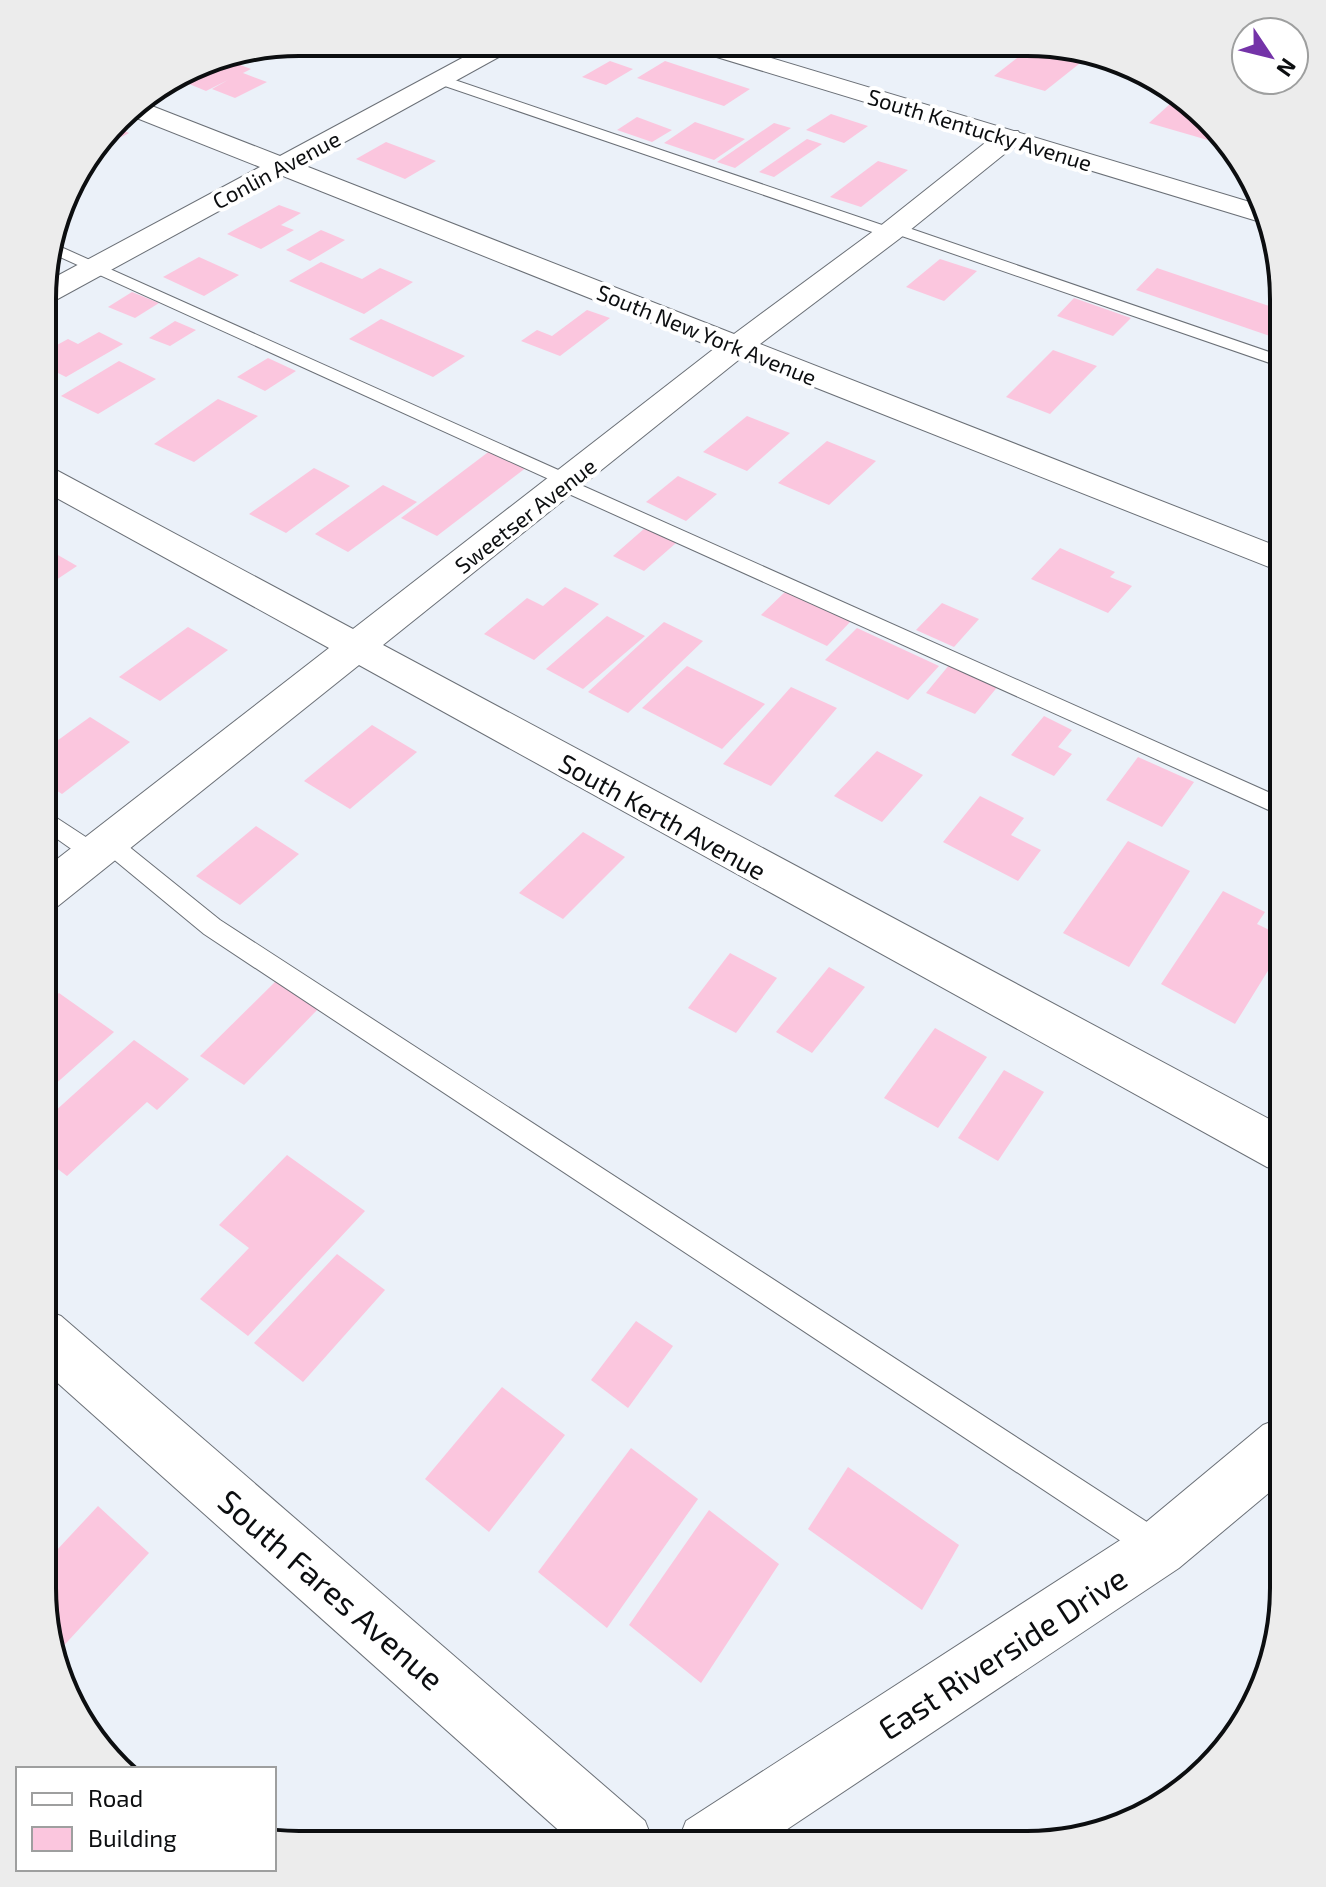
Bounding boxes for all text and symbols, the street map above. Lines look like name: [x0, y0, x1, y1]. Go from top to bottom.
north arrow: [1230, 16, 1310, 96]
text: N: [1272, 54, 1302, 82]
street label: South Kentucky Avenue: [865, 83, 1095, 175]
street label: Conlin Avenue: [208, 124, 344, 214]
street label: South New York Avenue: [594, 278, 820, 390]
street label: Sweetser Avenue: [449, 452, 601, 578]
street label: South Kerth Avenue: [554, 746, 772, 886]
street label: South Fares Avenue: [212, 1481, 452, 1697]
street label: East Riverside Drive: [871, 1558, 1133, 1746]
legend: [16, 1767, 276, 1871]
text: Road: [88, 1783, 143, 1812]
text: Building: [88, 1823, 177, 1852]

